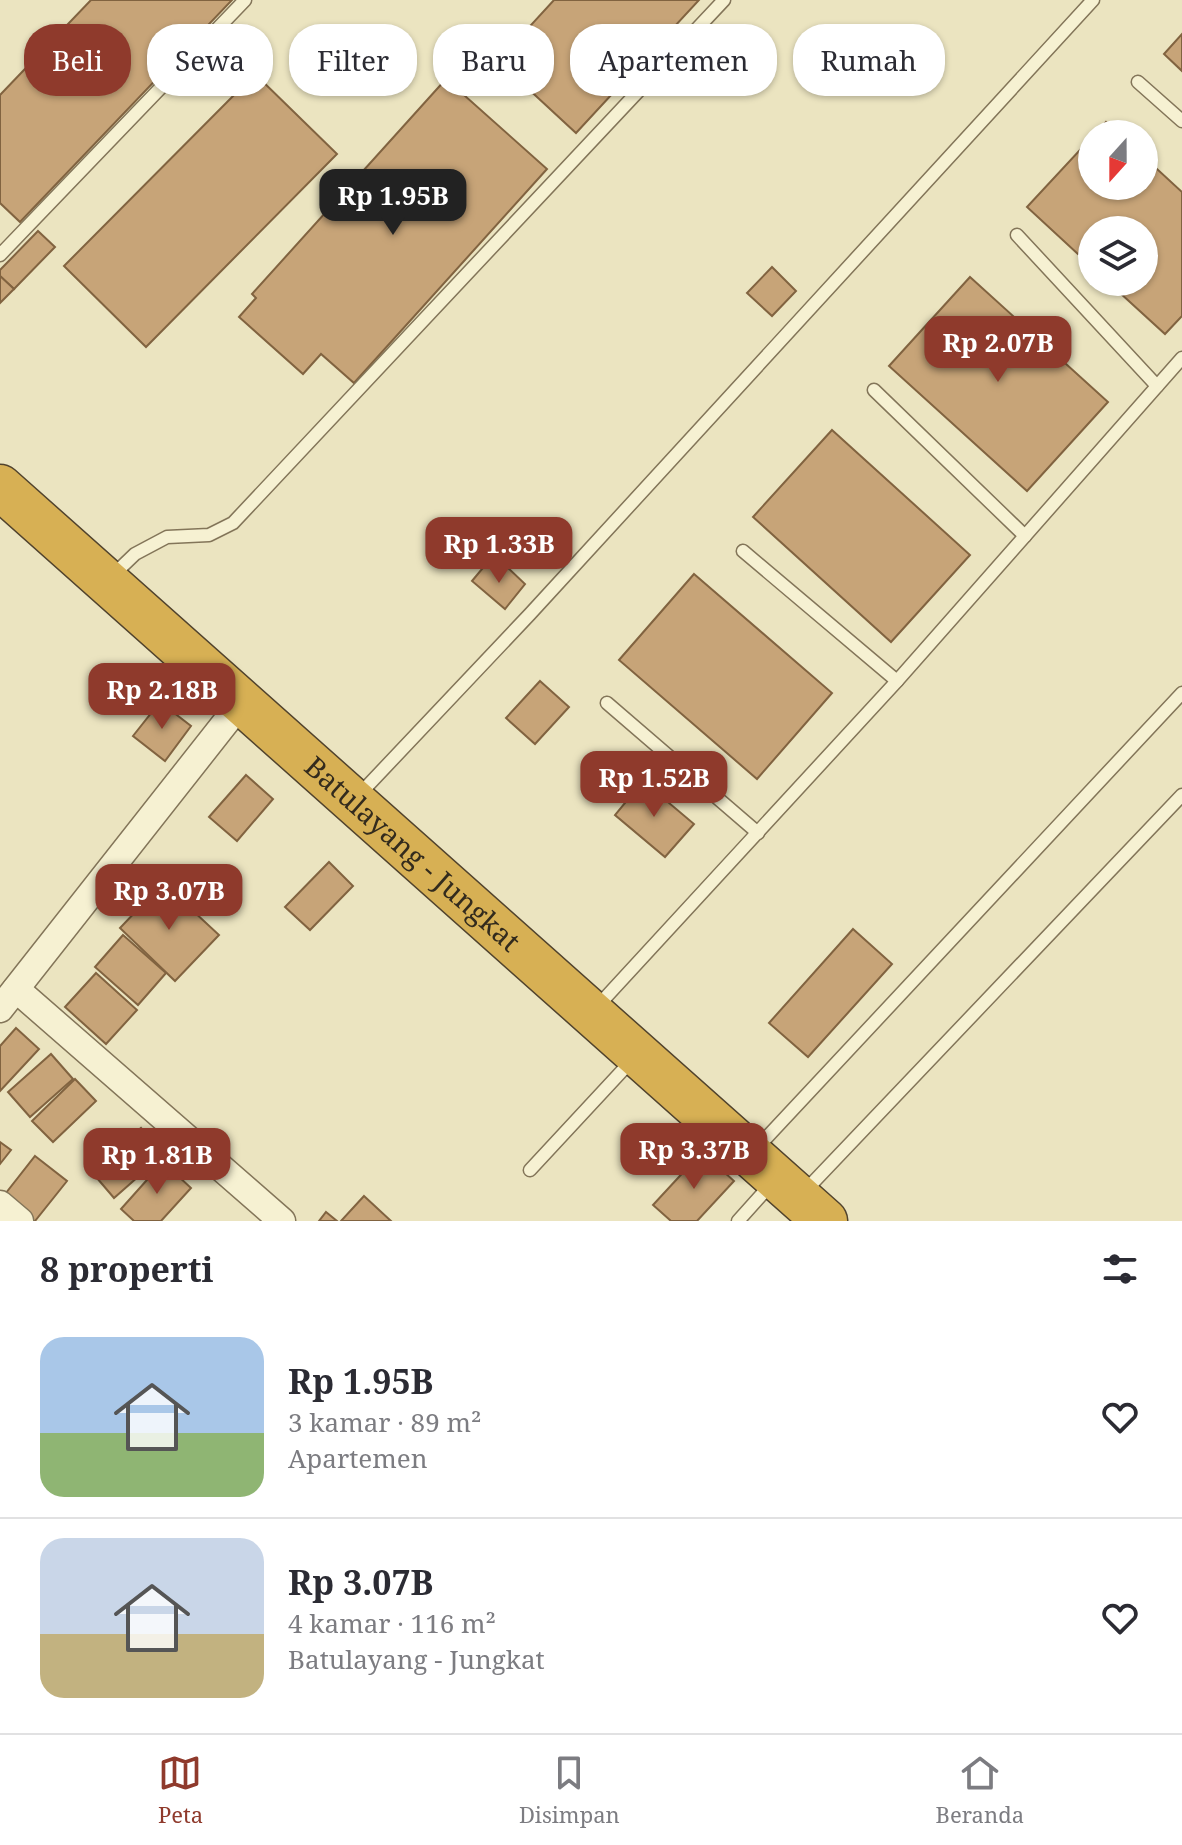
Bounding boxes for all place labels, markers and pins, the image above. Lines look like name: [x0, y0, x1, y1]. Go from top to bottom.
pin: Rp 1.95B: [310, 169, 476, 237]
pin: Rp 2.07B: [915, 316, 1081, 384]
pin: Rp 1.33B: [416, 517, 582, 585]
pin: Rp 2.18B: [79, 663, 245, 731]
pin: Rp 1.52B: [571, 751, 737, 819]
pin: Rp 3.07B: [86, 864, 252, 932]
pin: Rp 3.37B: [611, 1123, 777, 1191]
pin: Rp 1.81B: [74, 1128, 240, 1196]

